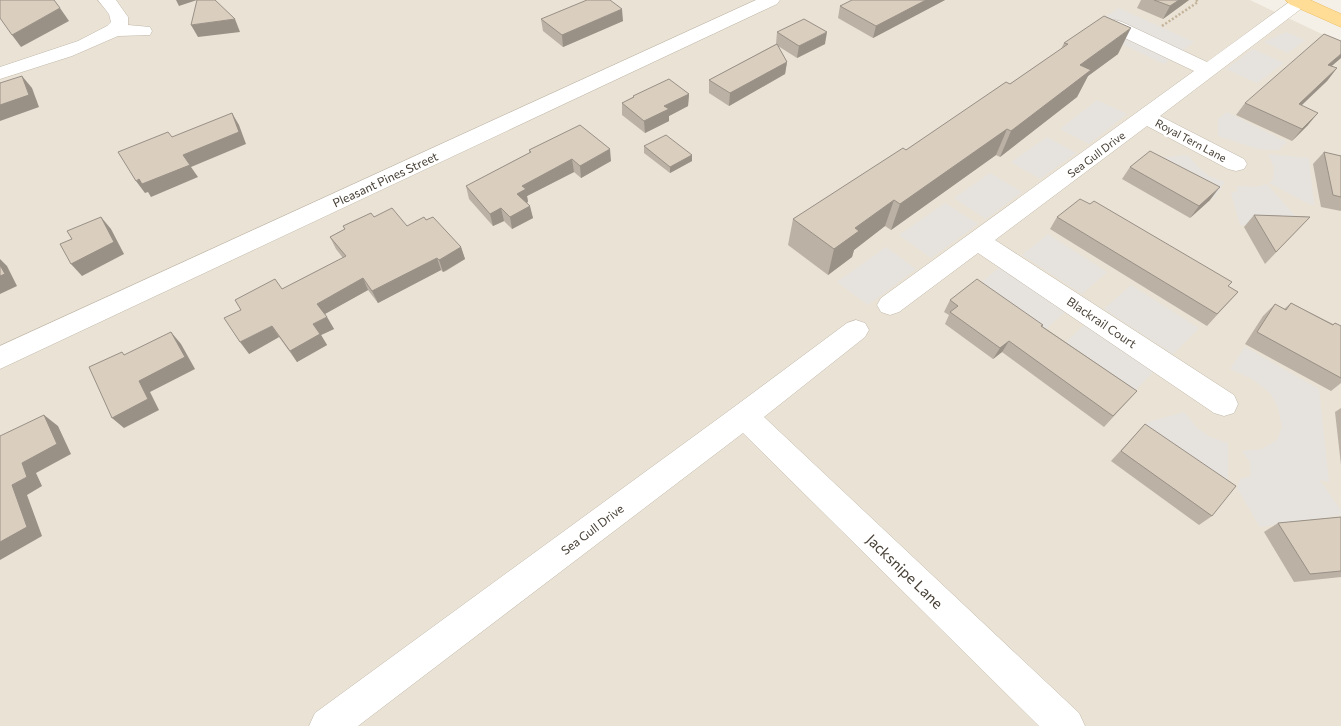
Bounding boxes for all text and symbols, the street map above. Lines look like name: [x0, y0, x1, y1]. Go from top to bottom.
street label: Royal Tern Lane: [1153, 116, 1229, 164]
street label: Sea Gull Drive: [1065, 128, 1127, 180]
street label: Pleasant Pines Street: [330, 148, 440, 210]
street label: Blackrail Court: [1065, 294, 1139, 350]
street label: Sea Gull Drive: [558, 501, 626, 557]
street label: Jacksnipe Lane: [863, 530, 947, 612]

